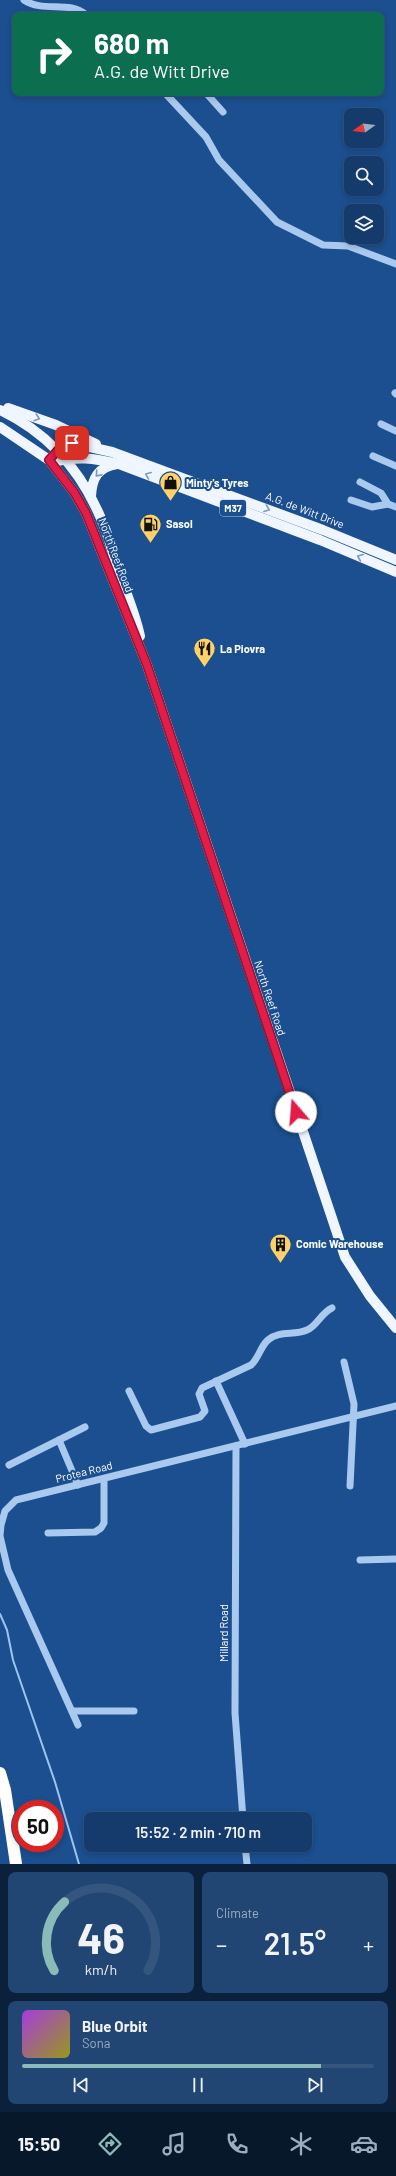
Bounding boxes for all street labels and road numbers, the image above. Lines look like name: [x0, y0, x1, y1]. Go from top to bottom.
street label: A.G. de Witt Drive: [264, 489, 346, 531]
road number: M37: [220, 500, 246, 516]
street label: North Reef Road: [96, 516, 137, 594]
street label: North Reef Road: [252, 959, 289, 1037]
street label: Protea Road: [54, 1458, 114, 1485]
street label: Millard Road: [217, 1604, 230, 1662]

